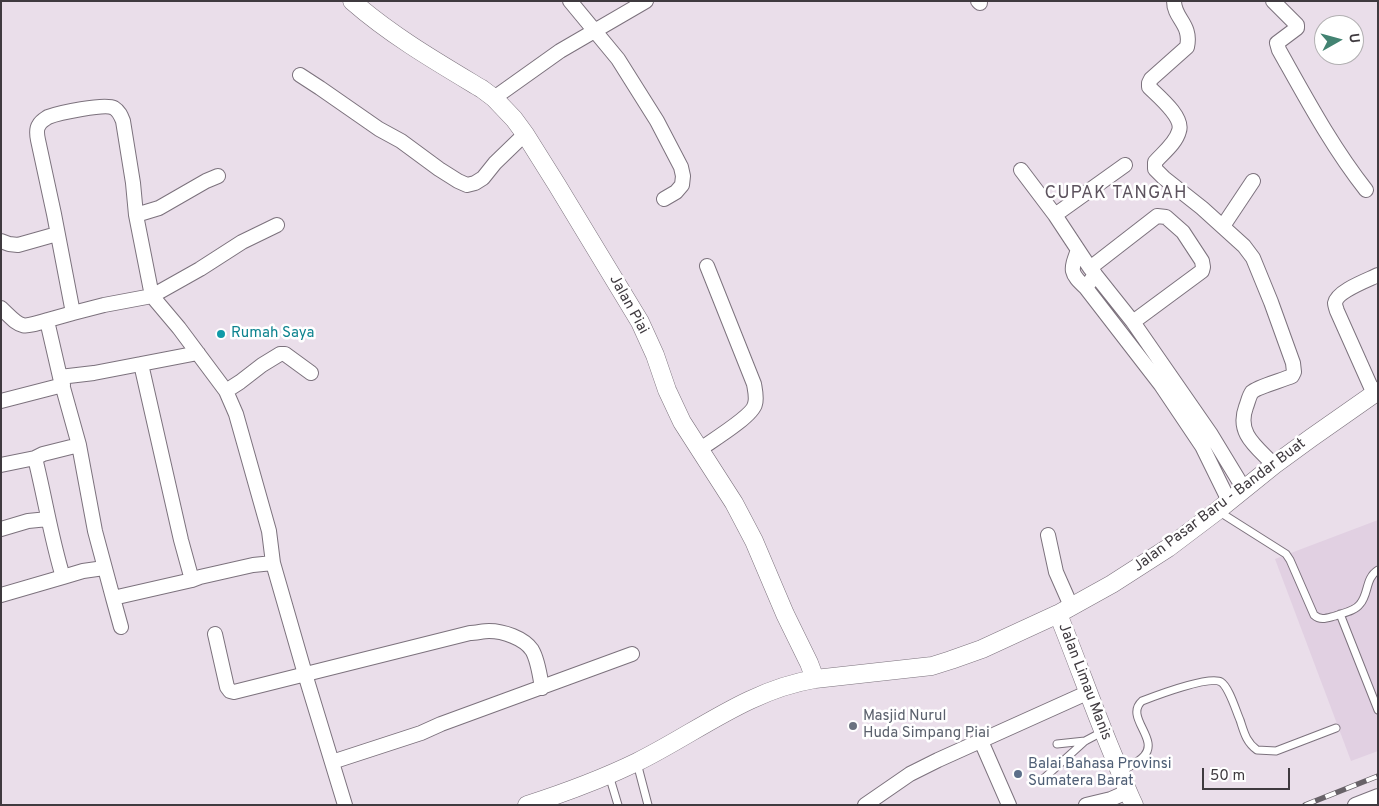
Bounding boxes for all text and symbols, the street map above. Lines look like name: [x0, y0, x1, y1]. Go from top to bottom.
north arrow: [1314, 15, 1364, 65]
text: U: [1344, 32, 1362, 44]
district label: CUPAK TANGAH: [1043, 183, 1189, 205]
street label: Jalan Piai: [604, 272, 652, 338]
place label: Rumah Saya: [231, 325, 314, 343]
marker: Rumah Saya: [215, 328, 227, 340]
street label: Jalan Pasar Baru - Bandar Buat: [1130, 435, 1310, 577]
street label: Jalan Limau Manis: [1053, 621, 1115, 743]
place label: Masjid Nurul Huda Simpang Piai: [863, 708, 990, 743]
marker: Masjid Nurul Huda Simpang Piai: [847, 720, 859, 732]
place label: Balai Bahasa Provinsi Sumatera Barat: [1028, 756, 1172, 791]
scale bar: [1204, 758, 1292, 790]
text: 50 m: [1210, 767, 1245, 786]
marker: Balai Bahasa Provinsi Sumatera Barat: [1012, 768, 1024, 780]

